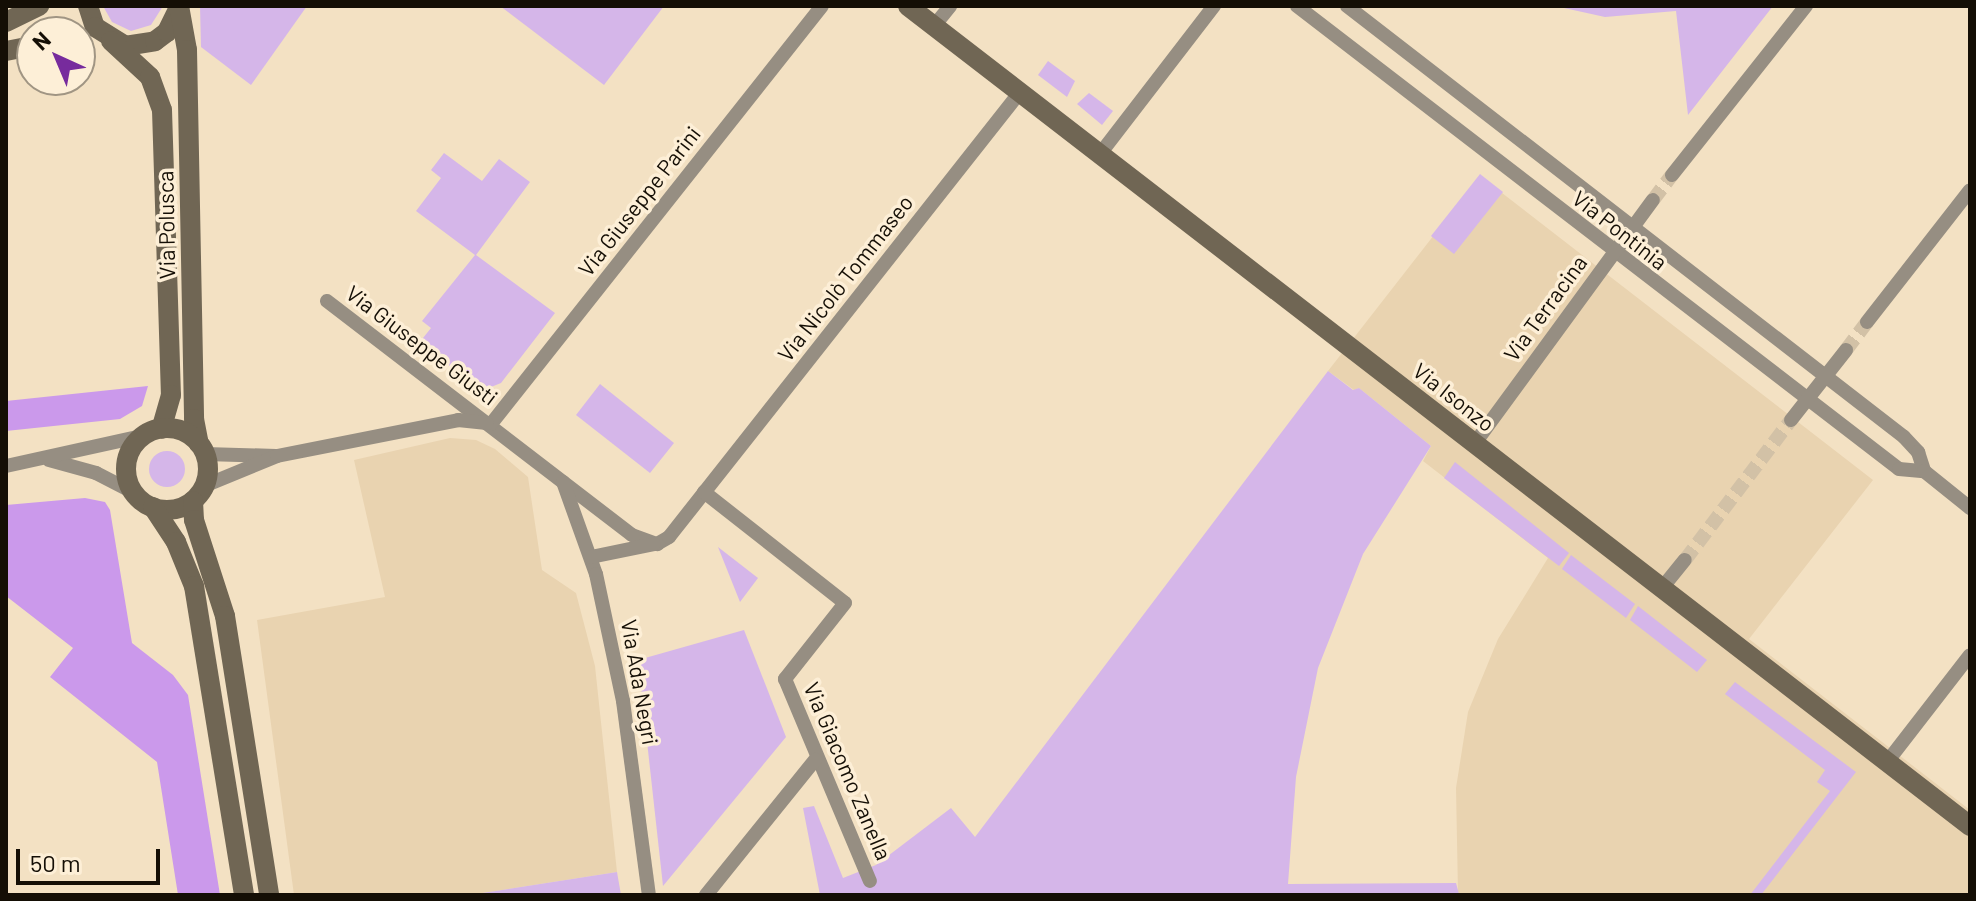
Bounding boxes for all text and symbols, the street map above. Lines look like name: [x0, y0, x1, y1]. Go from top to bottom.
north arrow: [16, 16, 96, 96]
text: N: [26, 26, 55, 55]
street label: Via Giuseppe Parini: [572, 121, 706, 281]
street label: Via Polusca: [152, 170, 180, 280]
street label: Via Pontinia: [1567, 185, 1673, 275]
street label: Via Nicolò Tommaseo: [772, 189, 918, 367]
street label: Via Terracina: [1498, 250, 1592, 366]
street label: Via Giuseppe Giusti: [341, 279, 503, 411]
street label: Via Isonzo: [1408, 357, 1500, 437]
street label: Via Ada Negri: [616, 617, 664, 747]
street label: Via Giacomo Zanella: [799, 678, 897, 864]
scale bar: [20, 833, 164, 883]
text: 50 m: [30, 848, 81, 877]

